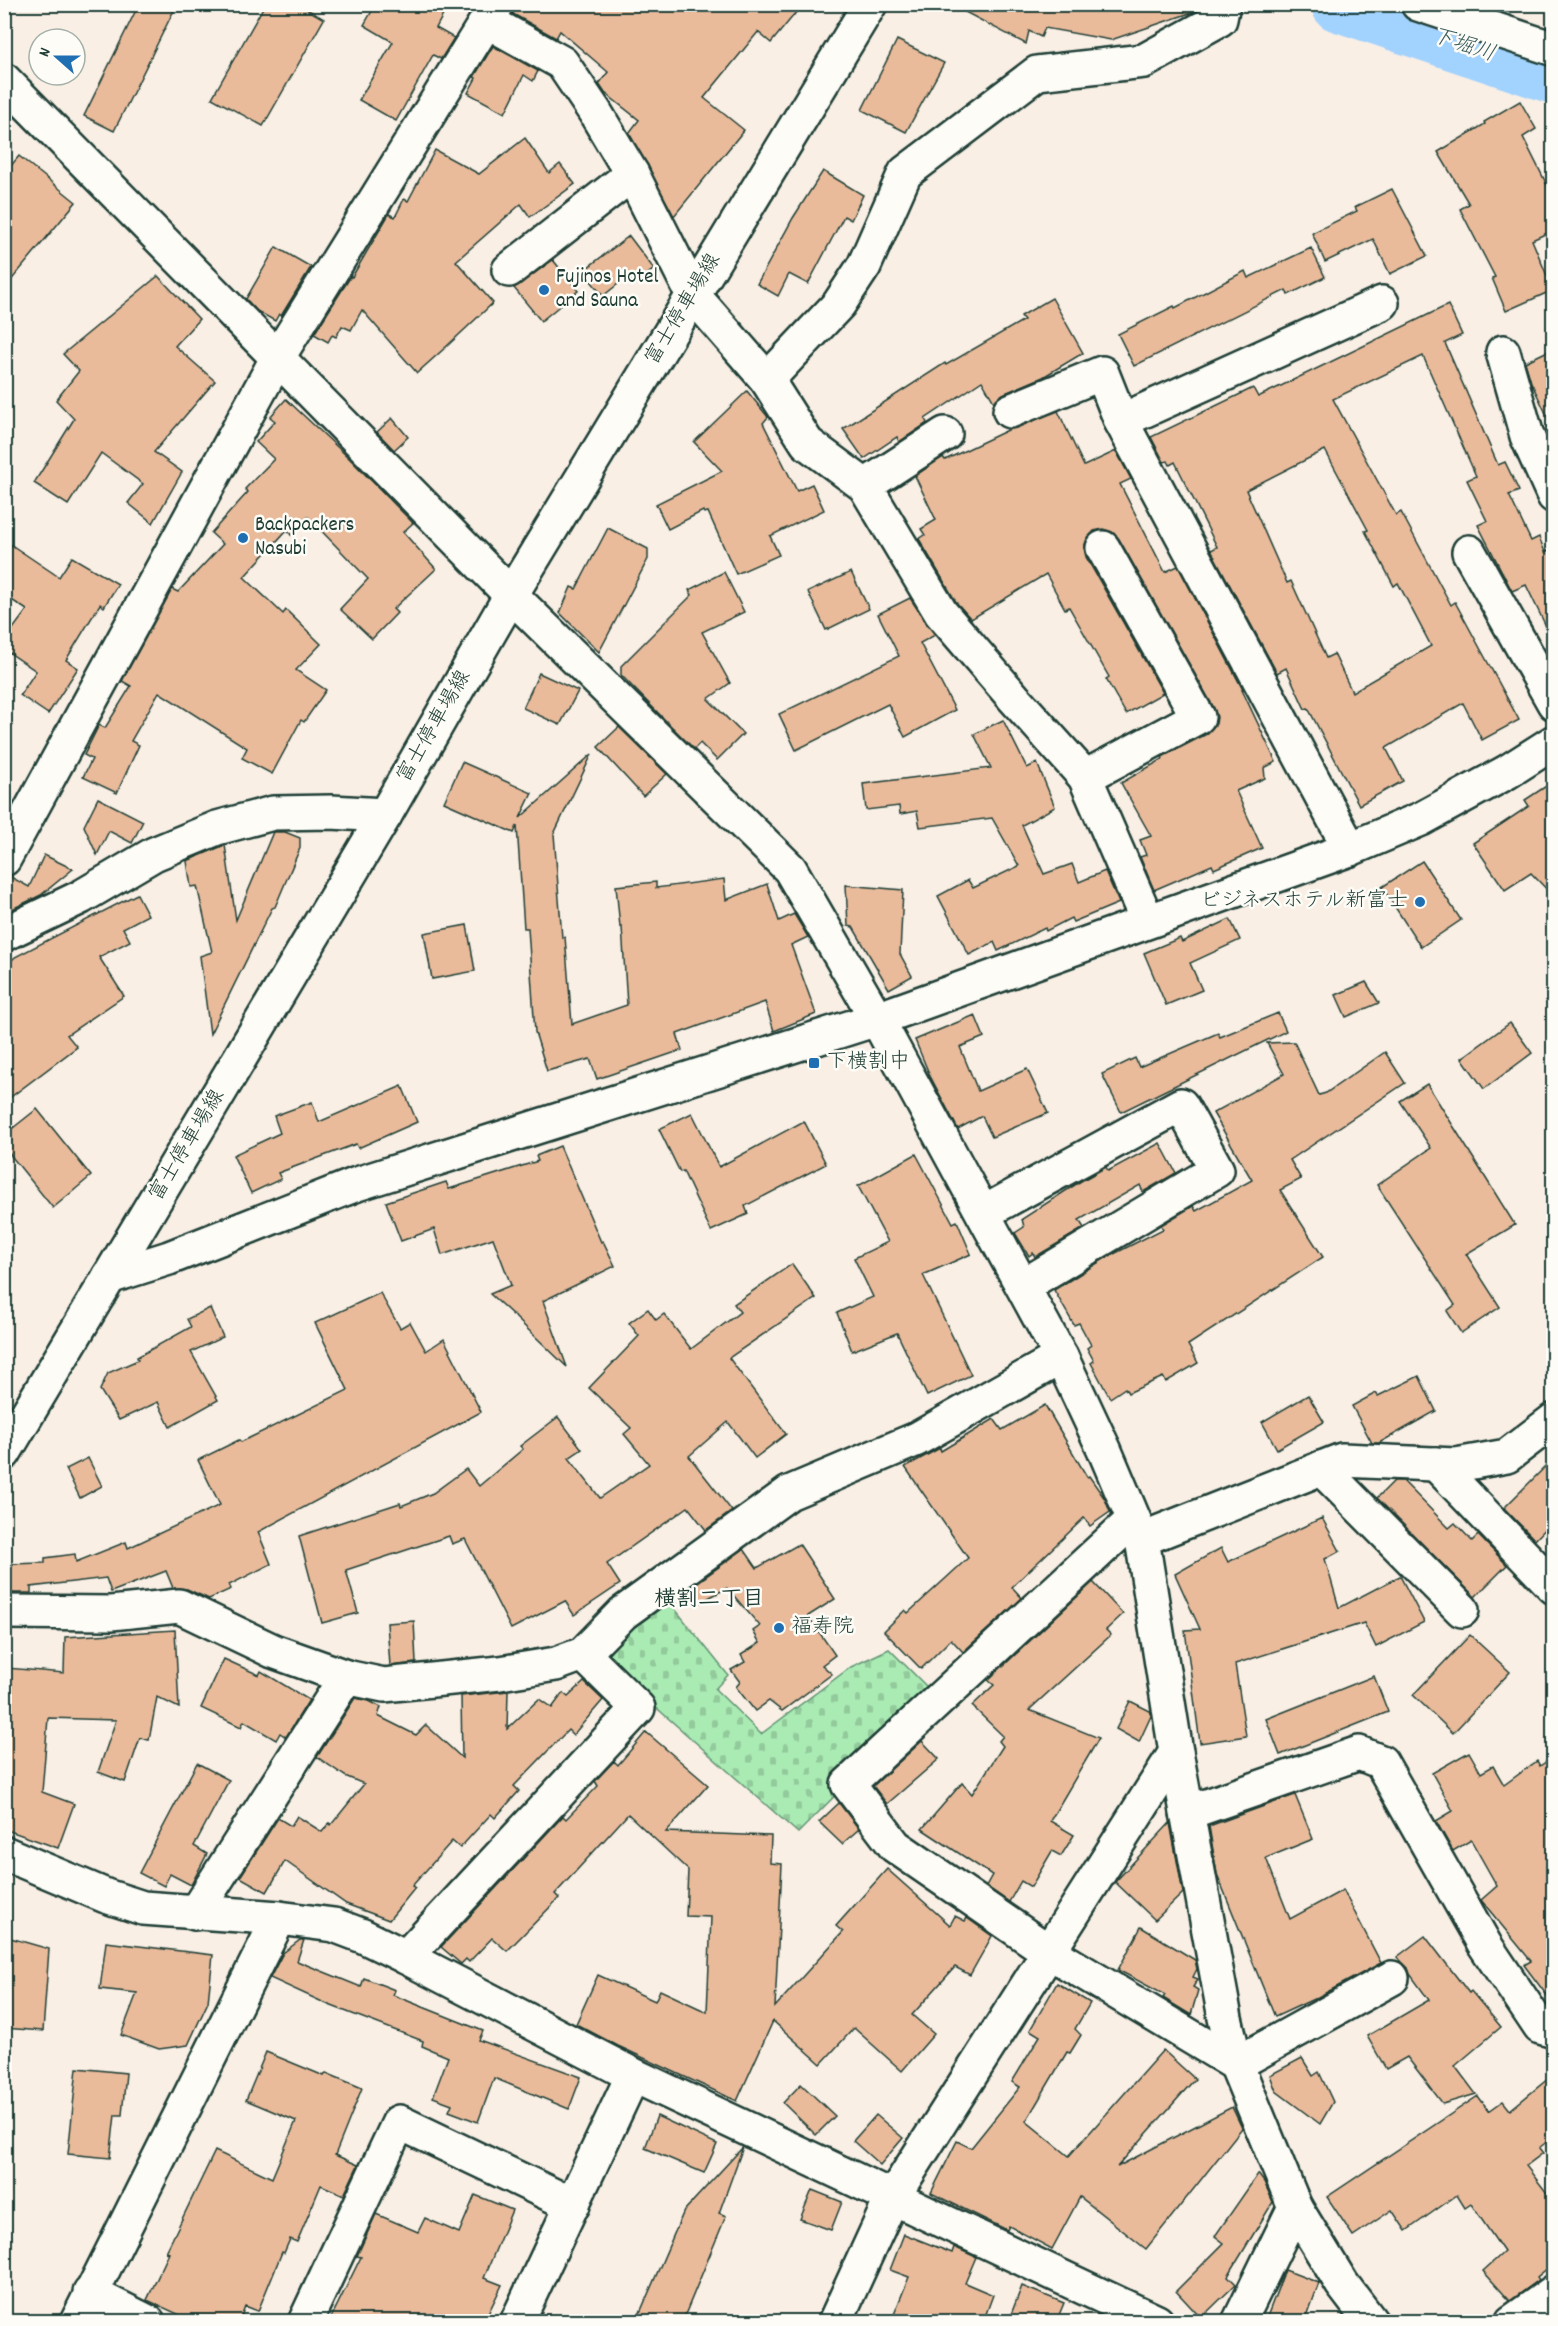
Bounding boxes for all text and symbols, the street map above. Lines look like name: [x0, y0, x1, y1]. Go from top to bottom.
water label: 下堀川: [1427, 21, 1499, 71]
north arrow: [27, 27, 87, 87]
text: N: [33, 45, 58, 60]
street label: 富士停車場線: [639, 248, 729, 372]
place label: Fujinos Hotel and Sauna: [556, 263, 659, 317]
marker: Fujinos Hotel and Sauna: [537, 283, 551, 297]
place label: Backpackers Nasubi: [255, 511, 354, 565]
marker: Backpackers Nasubi: [236, 531, 250, 545]
street label: 富士停車場線: [391, 665, 479, 789]
place label: ビジネスホテル新富士: [1200, 887, 1408, 917]
marker: ビジネスホテル新富士: [1413, 895, 1427, 909]
place label: 下横割中: [826, 1048, 910, 1078]
marker: 下横割中: [807, 1056, 821, 1070]
street label: 富士停車場線: [143, 1084, 233, 1208]
district label: 横割二丁目: [654, 1585, 764, 1616]
place label: 福寿院: [791, 1613, 854, 1643]
marker: 福寿院: [772, 1621, 786, 1635]

